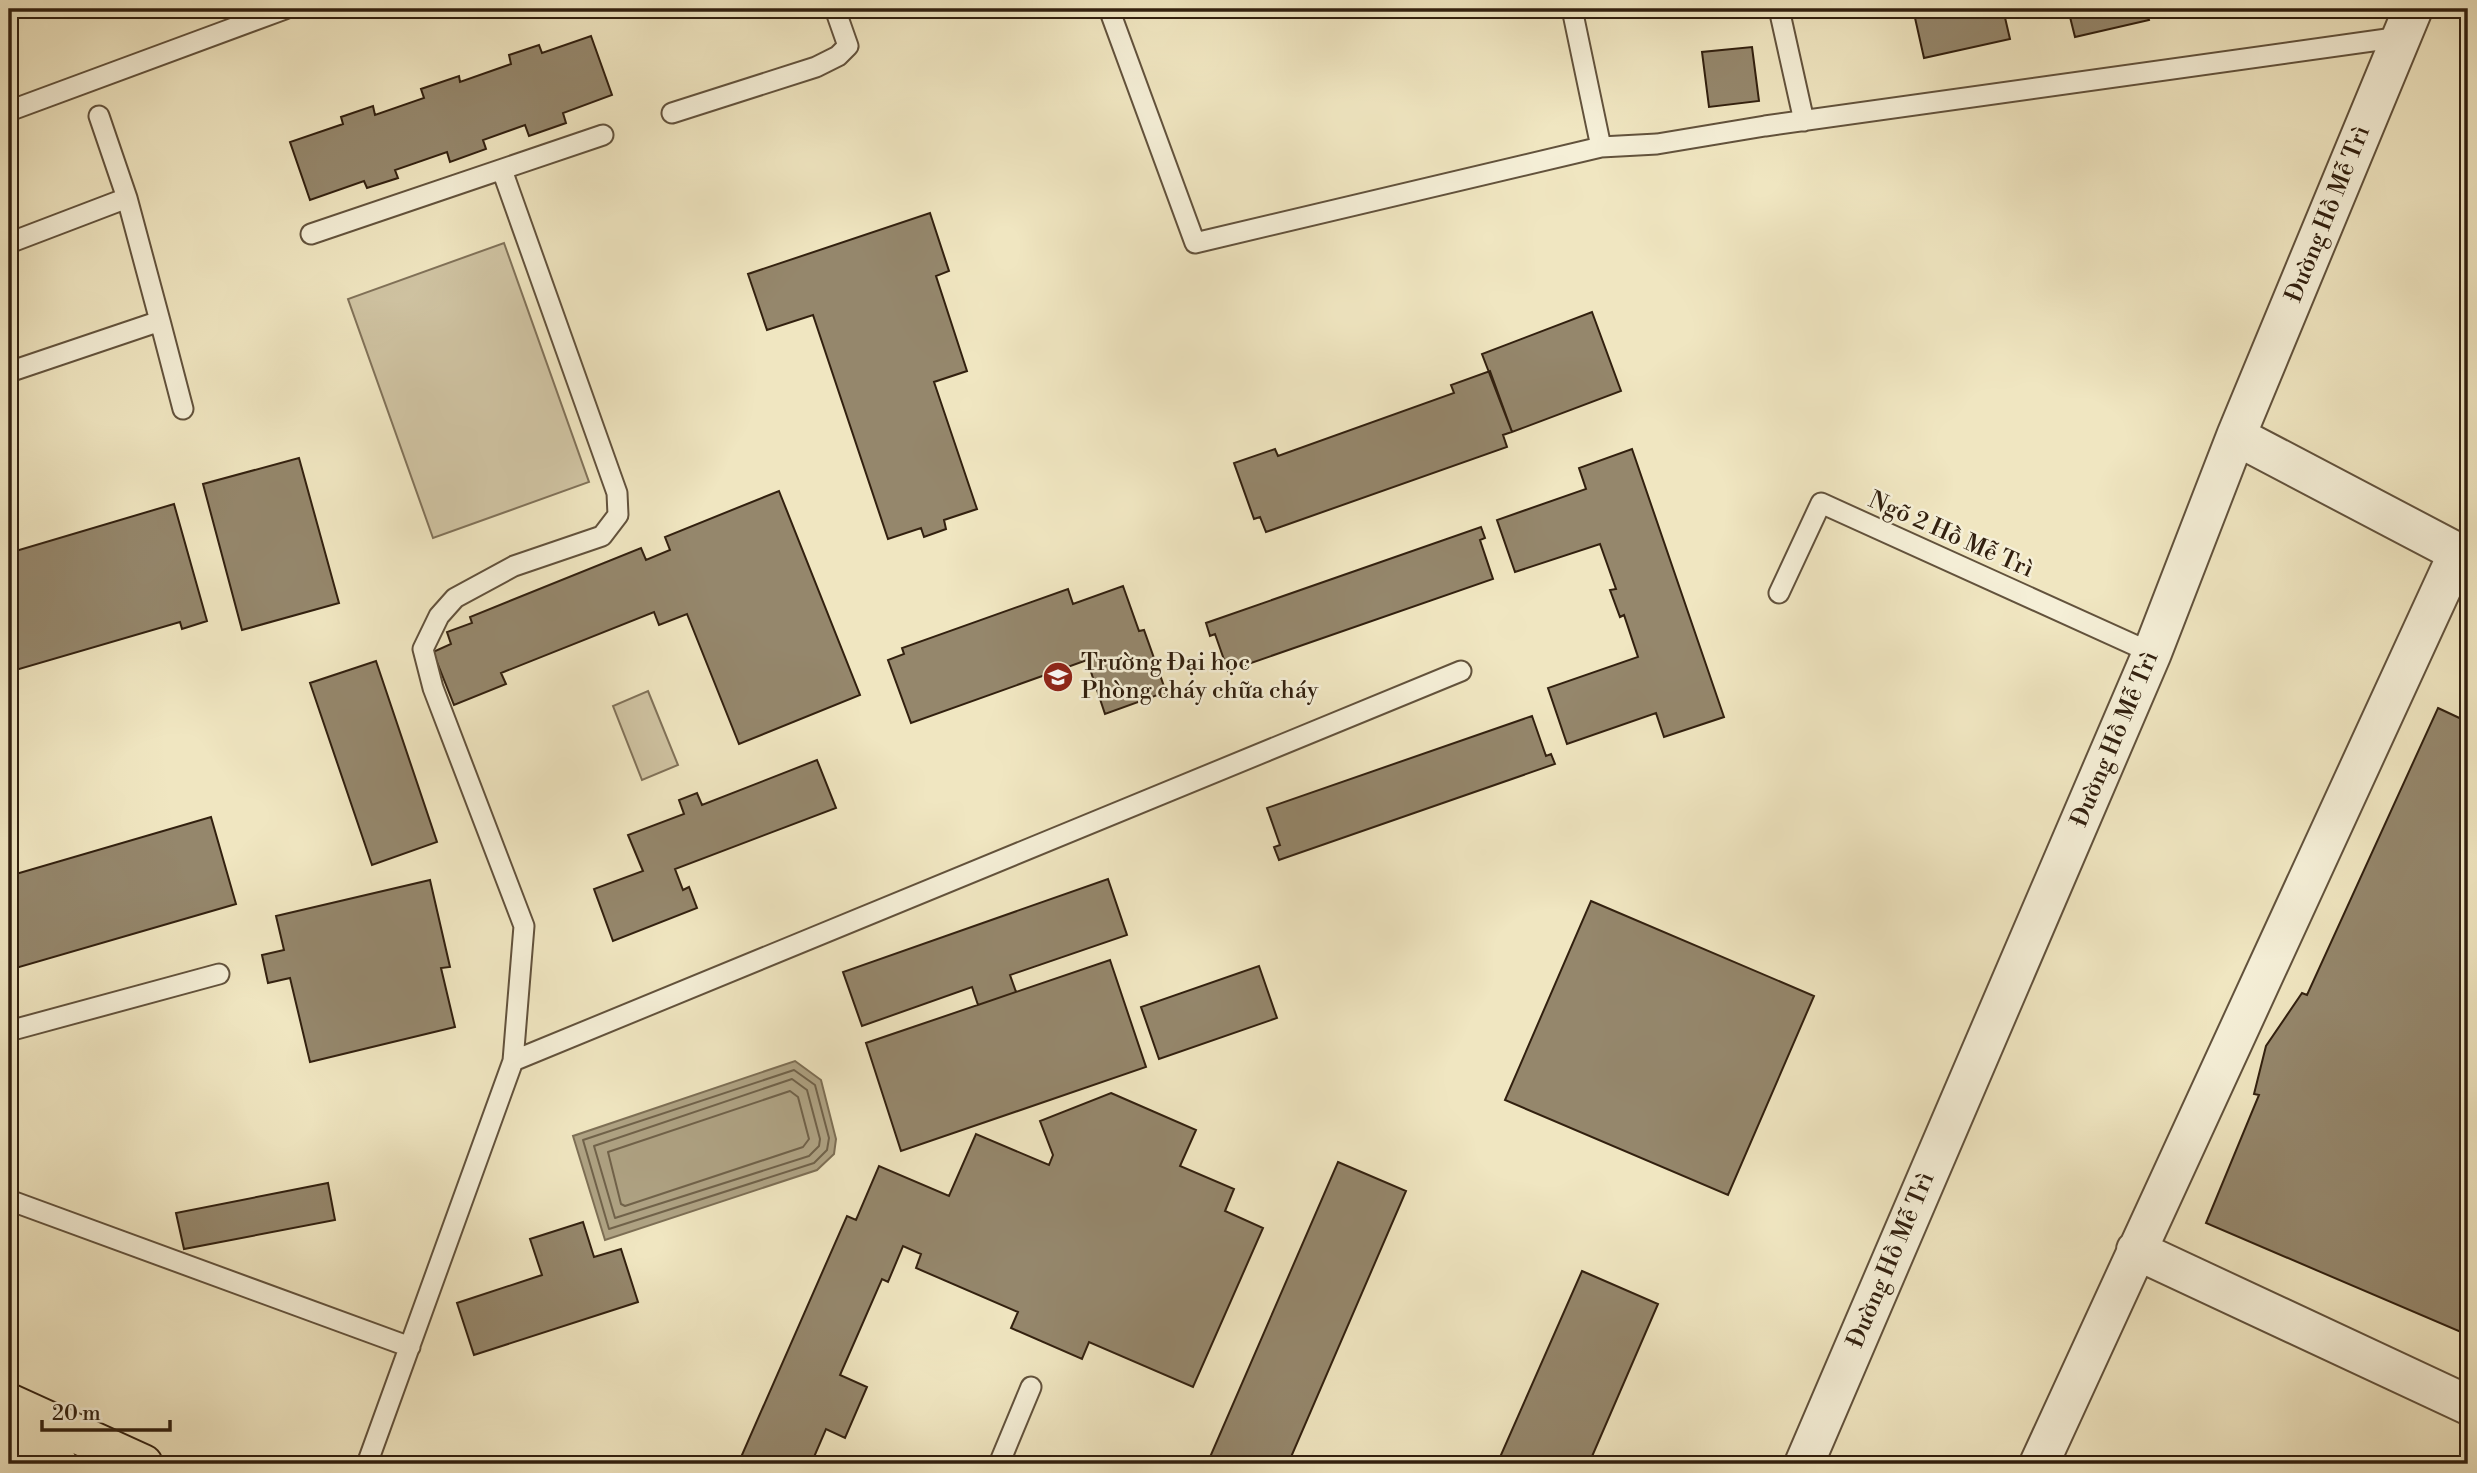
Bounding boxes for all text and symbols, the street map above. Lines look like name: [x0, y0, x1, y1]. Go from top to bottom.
street label: Đường Hồ Mễ Trì: [2279, 121, 2377, 307]
street label: Ngõ 2 Hồ Mễ Trì: [1864, 485, 2038, 585]
street label: Đường Hồ Mễ Trì: [2064, 647, 2166, 831]
place label: Trường Đại học Phòng cháy chữa cháy: [1081, 648, 1319, 706]
school or university icon: Trường Đại học Phòng cháy chữa cháy: [1041, 660, 1075, 694]
street label: Đường Hồ Mễ Trì: [1840, 1168, 1942, 1352]
scale bar: [42, 1389, 170, 1433]
text: 20 m: [52, 1401, 101, 1427]

